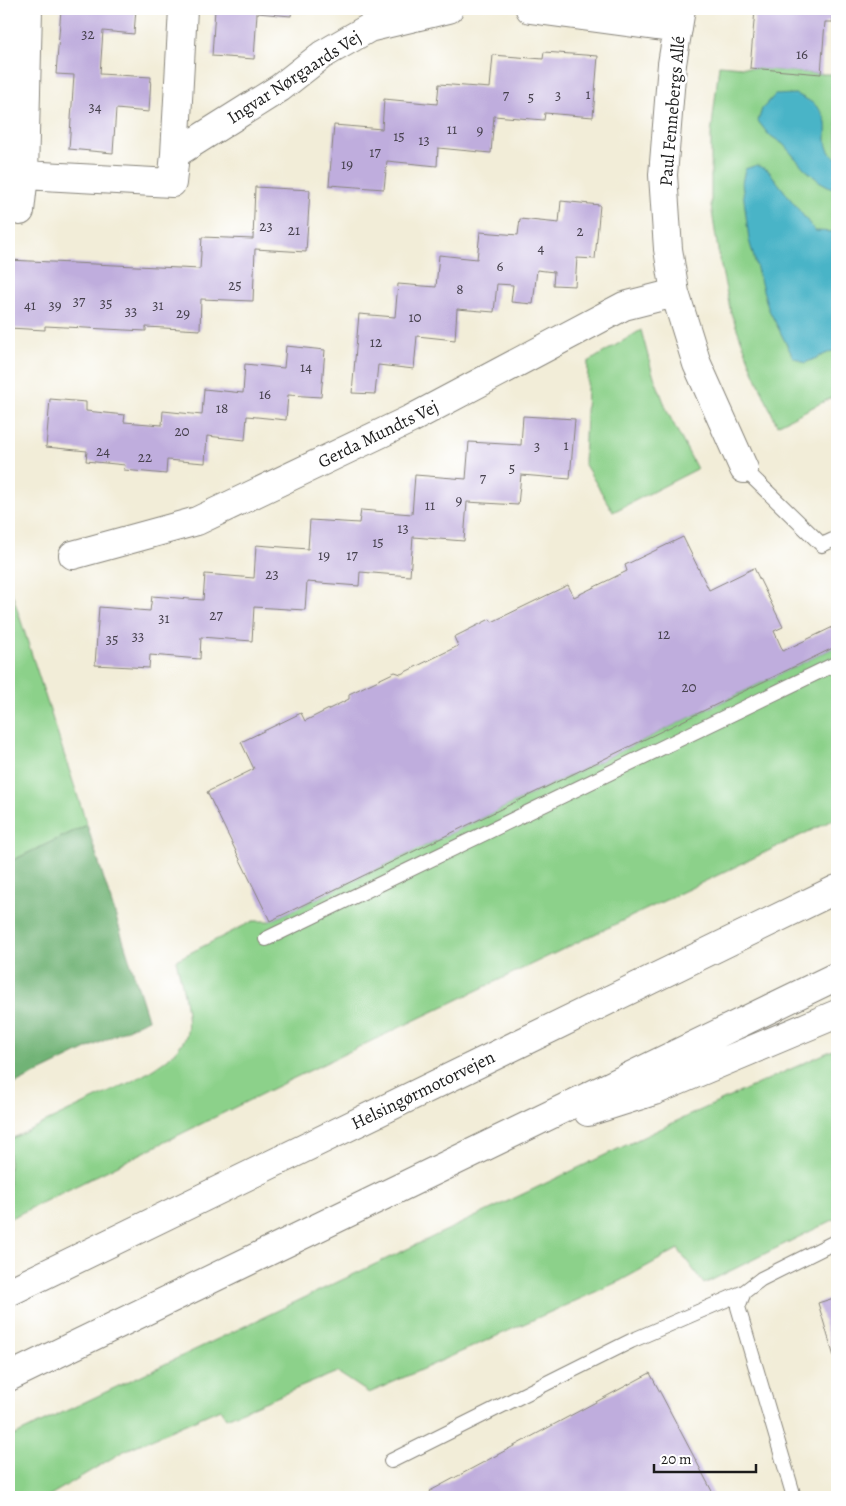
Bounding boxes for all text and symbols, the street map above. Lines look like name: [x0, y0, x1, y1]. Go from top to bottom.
house number: 32: [81, 24, 95, 44]
street label: Ingvar Nørgaards Vej: [222, 25, 366, 129]
street label: Paul Fennebergs Allé: [653, 35, 691, 187]
house number: 16: [796, 44, 808, 64]
house number: 1: [585, 84, 591, 104]
house number: 7: [503, 85, 510, 105]
house number: 3: [555, 85, 561, 105]
house number: 5: [528, 87, 534, 107]
house number: 34: [88, 97, 102, 117]
house number: 11: [447, 119, 457, 139]
house number: 9: [477, 120, 484, 140]
house number: 15: [393, 126, 405, 146]
house number: 13: [418, 130, 430, 150]
house number: 17: [369, 142, 381, 162]
house number: 19: [341, 154, 353, 174]
house number: 23: [259, 216, 273, 236]
house number: 21: [288, 220, 300, 240]
house number: 2: [576, 221, 584, 241]
house number: 4: [538, 238, 545, 258]
house number: 6: [497, 256, 504, 276]
house number: 25: [228, 275, 242, 295]
house number: 8: [456, 279, 464, 299]
house number: 37: [73, 291, 86, 311]
house number: 35: [100, 293, 112, 313]
house number: 41: [24, 295, 36, 315]
house number: 39: [48, 295, 62, 315]
house number: 31: [152, 295, 164, 315]
house number: 33: [125, 301, 137, 321]
house number: 29: [176, 303, 190, 323]
house number: 10: [408, 307, 422, 327]
house number: 12: [370, 332, 382, 352]
house number: 14: [300, 357, 312, 377]
house number: 16: [259, 384, 271, 404]
street label: Gerda Mundts Vej: [314, 394, 442, 474]
house number: 18: [216, 398, 228, 418]
house number: 20: [174, 421, 190, 441]
house number: 1: [563, 435, 569, 455]
house number: 3: [534, 436, 540, 456]
house number: 24: [96, 441, 110, 461]
house number: 22: [138, 447, 152, 467]
house number: 5: [509, 458, 515, 478]
house number: 7: [480, 468, 487, 488]
house number: 9: [456, 490, 463, 510]
house number: 11: [425, 495, 435, 515]
house number: 13: [397, 518, 409, 538]
house number: 15: [372, 532, 384, 552]
house number: 19: [318, 545, 330, 565]
house number: 17: [346, 545, 358, 565]
house number: 23: [265, 564, 279, 584]
house number: 27: [209, 605, 223, 625]
house number: 31: [158, 608, 170, 628]
house number: 12: [658, 624, 670, 644]
house number: 33: [132, 626, 144, 646]
house number: 35: [106, 629, 118, 649]
house number: 20: [681, 677, 697, 697]
street label: Helsingørmotorvejen: [347, 1045, 499, 1135]
scale bar: [654, 1441, 756, 1473]
text: 20 m: [661, 1449, 692, 1469]

